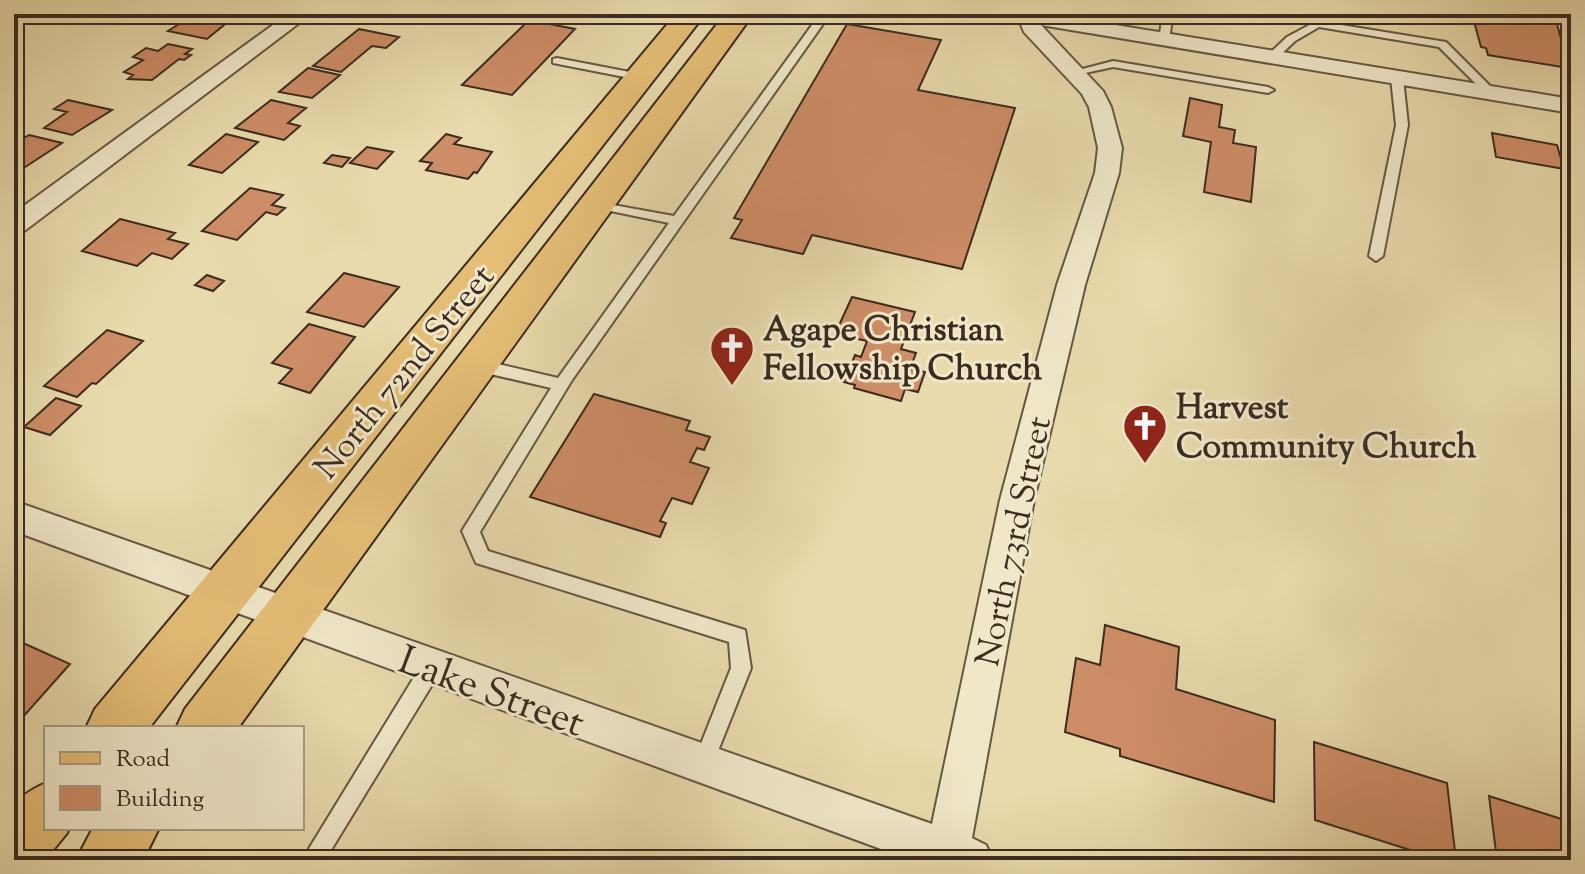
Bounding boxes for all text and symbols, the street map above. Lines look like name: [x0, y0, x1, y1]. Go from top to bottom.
street label: North 72nd Street: [304, 255, 508, 491]
place label: Agape Christian Fellowship Church: [763, 307, 1042, 395]
church icon: Agape Christian Fellowship Church: [708, 324, 756, 387]
place label: Harvest Community Church: [1176, 385, 1476, 473]
church icon: Harvest Community Church: [1121, 402, 1169, 465]
street label: North 73rd Street: [965, 412, 1066, 671]
street label: Lake Street: [390, 634, 592, 754]
legend: [44, 726, 304, 830]
text: Road: [116, 743, 170, 777]
text: Building: [116, 783, 205, 817]

